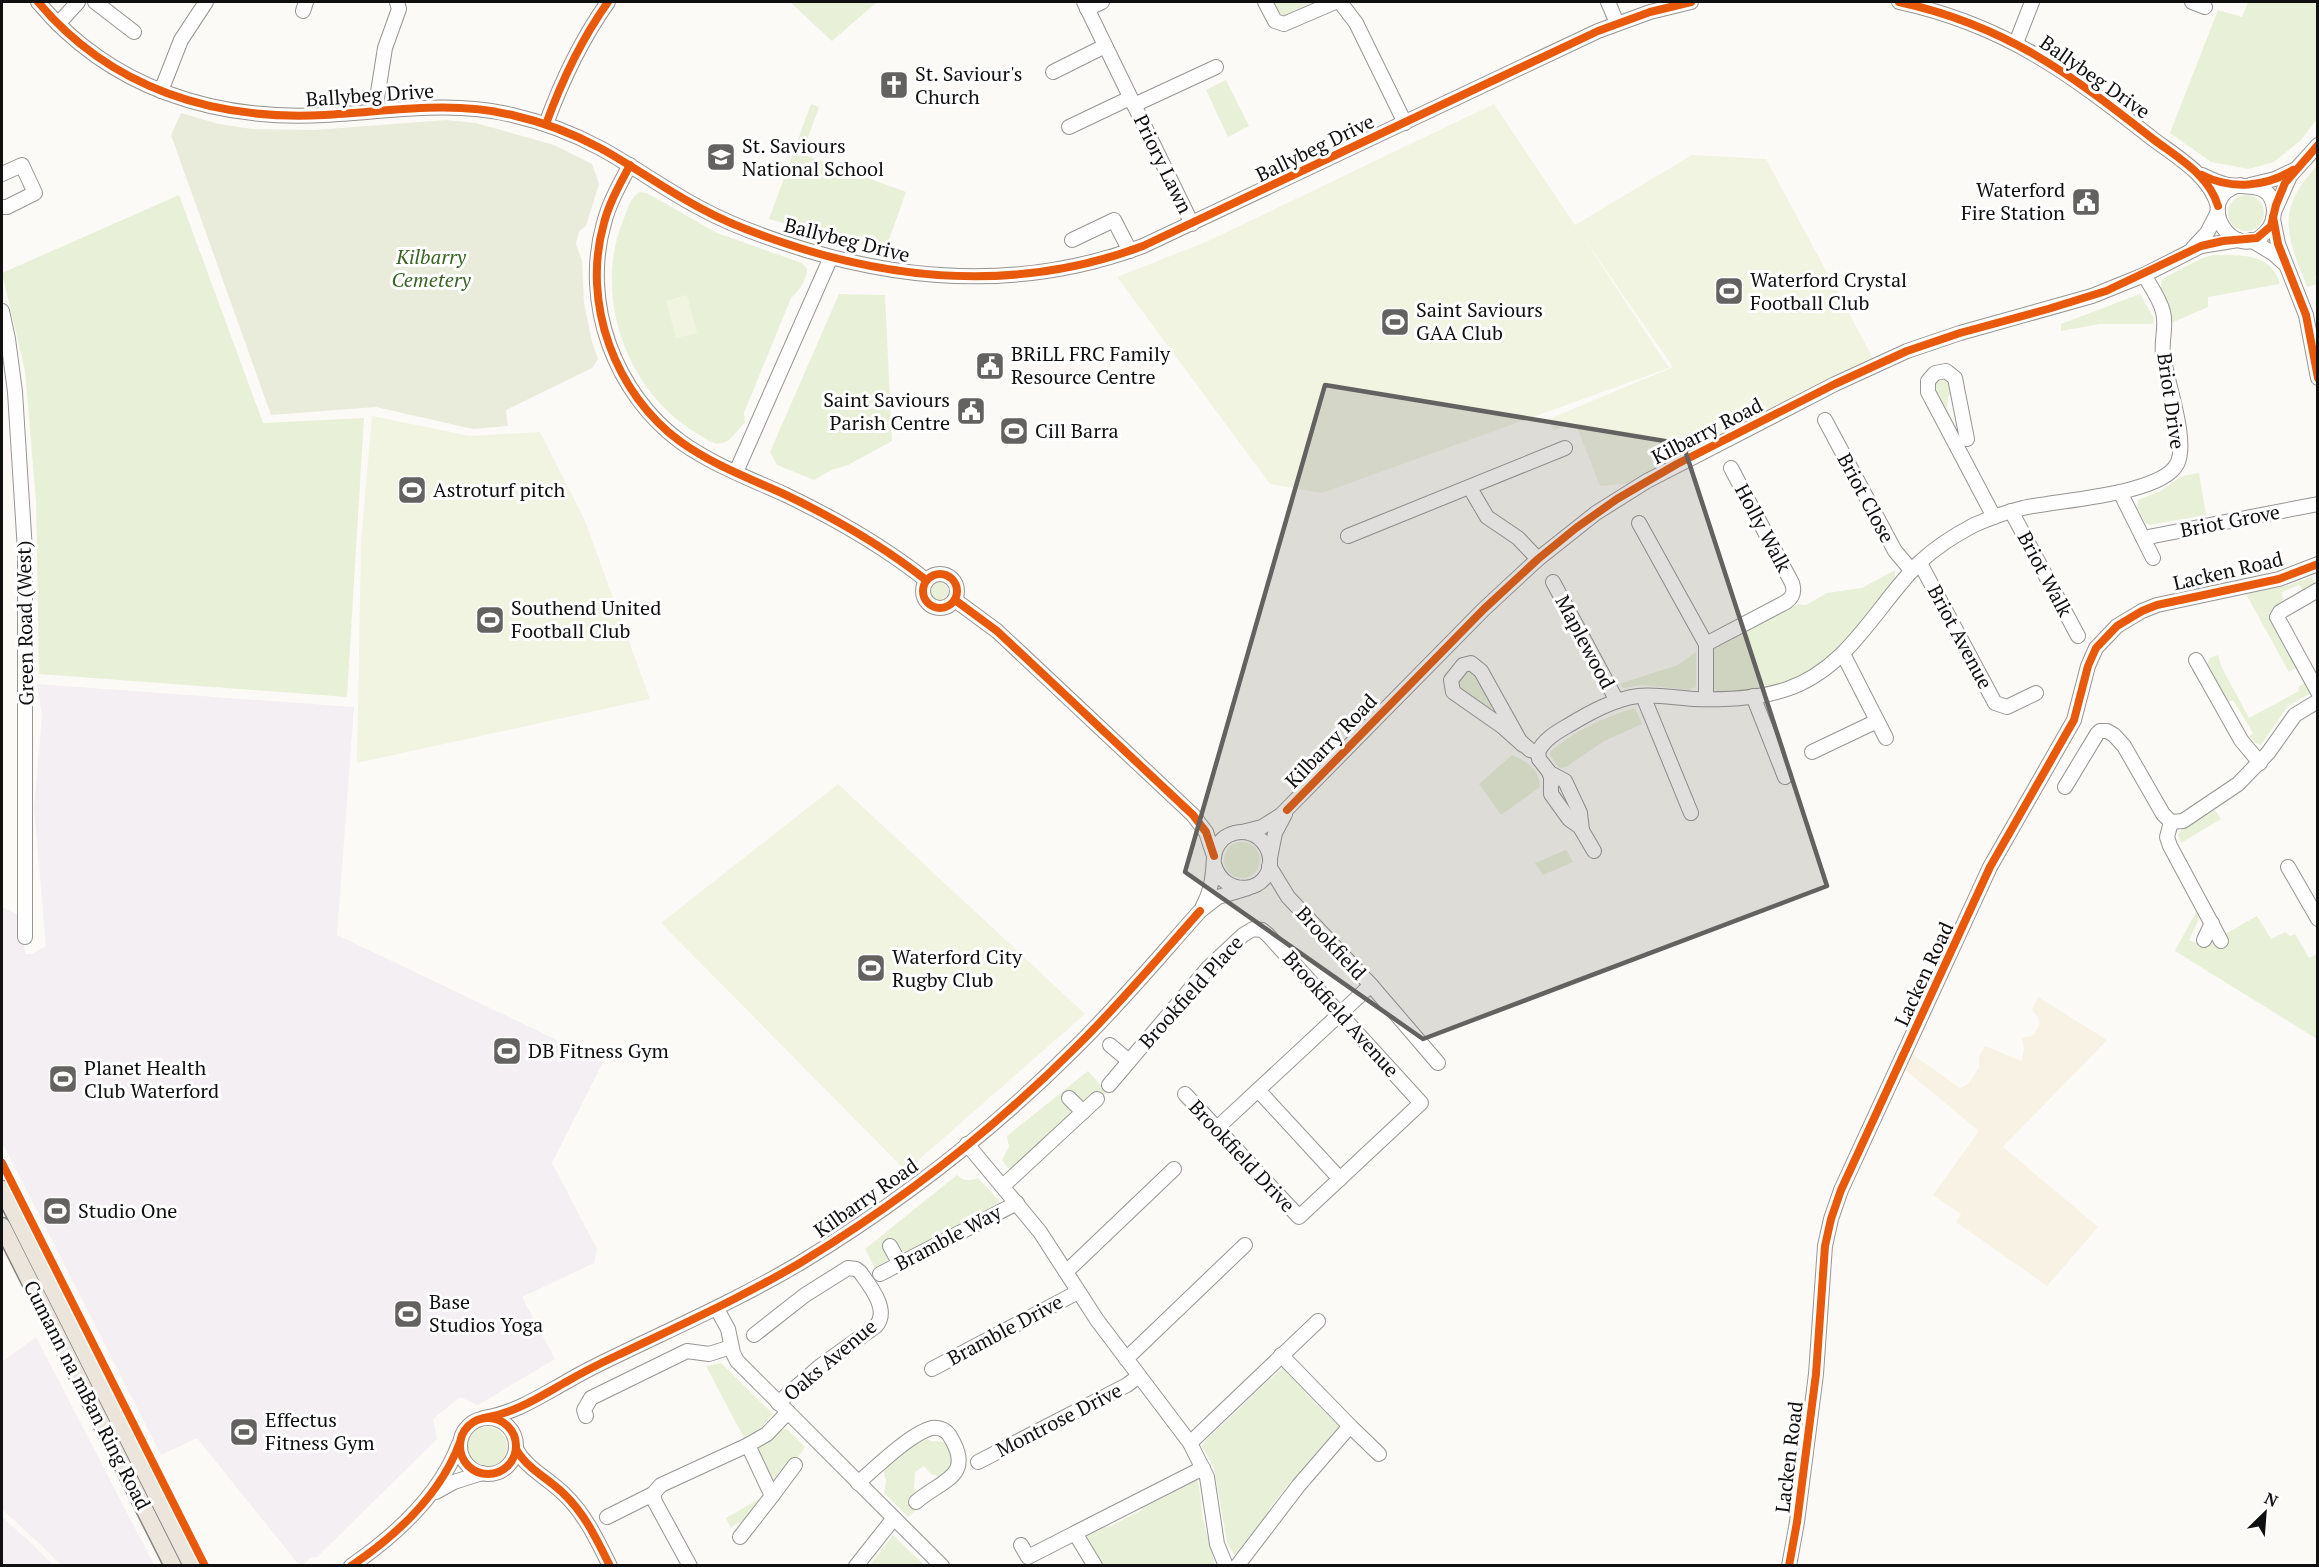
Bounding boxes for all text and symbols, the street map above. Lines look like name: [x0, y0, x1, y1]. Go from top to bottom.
street label: Ballybeg Drive: [2035, 29, 2156, 125]
place label: St. Saviour's Church: [915, 60, 1023, 110]
church icon: St. Saviour's Church: [878, 69, 910, 101]
street label: Ballybeg Drive: [305, 77, 435, 112]
street label: Ballybeg Drive: [1251, 107, 1378, 188]
street label: Priory Lawn: [1128, 110, 1199, 218]
place label: St. Saviours National School: [742, 132, 884, 182]
school or university icon: St. Saviours National School: [705, 141, 737, 173]
place label: Waterford Fire Station: [1961, 176, 2065, 226]
public building icon: Waterford Fire Station: [2070, 186, 2102, 218]
street label: Ballybeg Drive: [781, 211, 913, 268]
park label: Kilbarry Cemetery: [391, 243, 471, 293]
place label: Waterford Crystal Football Club: [1750, 266, 1907, 316]
sports icon: Waterford Crystal Football Club: [1713, 275, 1745, 307]
place label: Saint Saviours GAA Club: [1416, 296, 1543, 346]
sports icon: Saint Saviours GAA Club: [1379, 306, 1411, 338]
place label: BRiLL FRC Family Resource Centre: [1011, 340, 1171, 390]
public building icon: BRiLL FRC Family Resource Centre: [974, 350, 1006, 382]
street label: Briot Drive: [2151, 351, 2192, 451]
place label: Saint Saviours Parish Centre: [823, 386, 950, 436]
street label: Kilbarry Road: [1647, 391, 1767, 470]
public building icon: Saint Saviours Parish Centre: [955, 395, 987, 427]
sports icon: Cill Barra: [998, 415, 1030, 447]
place label: Cill Barra: [1035, 417, 1119, 444]
street label: Briot Close: [1832, 448, 1901, 547]
sports icon: Astroturf pitch: [396, 474, 428, 506]
place label: Astroturf pitch: [433, 476, 566, 503]
street label: Holly Walk: [1729, 479, 1798, 577]
street label: Briot Grove: [2178, 498, 2282, 543]
street label: Briot Walk: [2012, 526, 2079, 622]
street label: Green Road (West): [10, 540, 39, 706]
street label: Lacken Road: [2170, 545, 2285, 596]
street label: Briot Avenue: [1922, 580, 1999, 694]
street label: Maplewood: [1549, 590, 1621, 693]
place label: Southend United Football Club: [511, 594, 661, 644]
sports icon: Southend United Football Club: [474, 604, 506, 636]
street label: Kilbarry Road: [1279, 688, 1382, 794]
street label: Brookfield: [1290, 900, 1372, 985]
street label: Lacken Road: [1888, 917, 1959, 1030]
street label: Brookfield Place: [1133, 929, 1249, 1054]
place label: Waterford City Rugby Club: [892, 943, 1023, 993]
street label: Brookfield Avenue: [1277, 945, 1405, 1083]
sports icon: Waterford City Rugby Club: [855, 952, 887, 984]
sports icon: DB Fitness Gym: [491, 1035, 523, 1067]
place label: DB Fitness Gym: [528, 1037, 669, 1064]
place label: Planet Health Club Waterford: [84, 1054, 219, 1104]
sports icon: Planet Health Club Waterford: [47, 1063, 79, 1095]
street label: Brookfield Drive: [1183, 1094, 1301, 1218]
street label: Kilbarry Road: [808, 1152, 923, 1243]
sports icon: Studio One: [41, 1195, 73, 1227]
place label: Studio One: [78, 1197, 177, 1224]
street label: Bramble Way: [890, 1198, 1006, 1277]
street label: Cumann na mBan Ring Road: [18, 1275, 157, 1514]
place label: Base Studios Yoga: [429, 1288, 543, 1338]
street label: Bramble Drive: [942, 1288, 1067, 1371]
sports icon: Base Studios Yoga: [392, 1298, 424, 1330]
street label: Oaks Avenue: [777, 1313, 882, 1407]
street label: Montrose Drive: [991, 1376, 1126, 1463]
street label: Lacken Road: [1768, 1400, 1809, 1514]
place label: Effectus Fitness Gym: [265, 1406, 375, 1456]
sports icon: Effectus Fitness Gym: [228, 1416, 260, 1448]
north arrow: [2235, 1483, 2295, 1543]
text: N: [2261, 1487, 2281, 1512]

